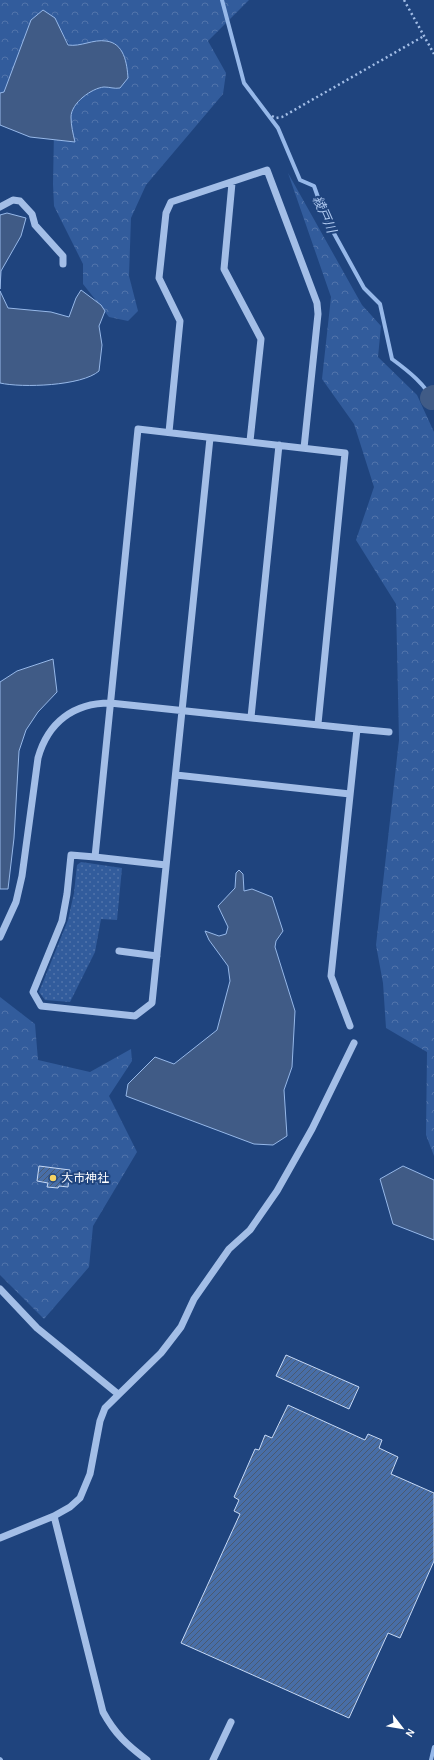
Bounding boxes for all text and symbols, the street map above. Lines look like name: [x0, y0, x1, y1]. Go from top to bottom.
water label: 綾戸川: [310, 194, 339, 237]
place label: 大市神社: [61, 1172, 109, 1184]
marker: 大市神社: [48, 1173, 58, 1183]
north arrow: [382, 1708, 422, 1748]
text: N: [403, 1727, 417, 1739]

